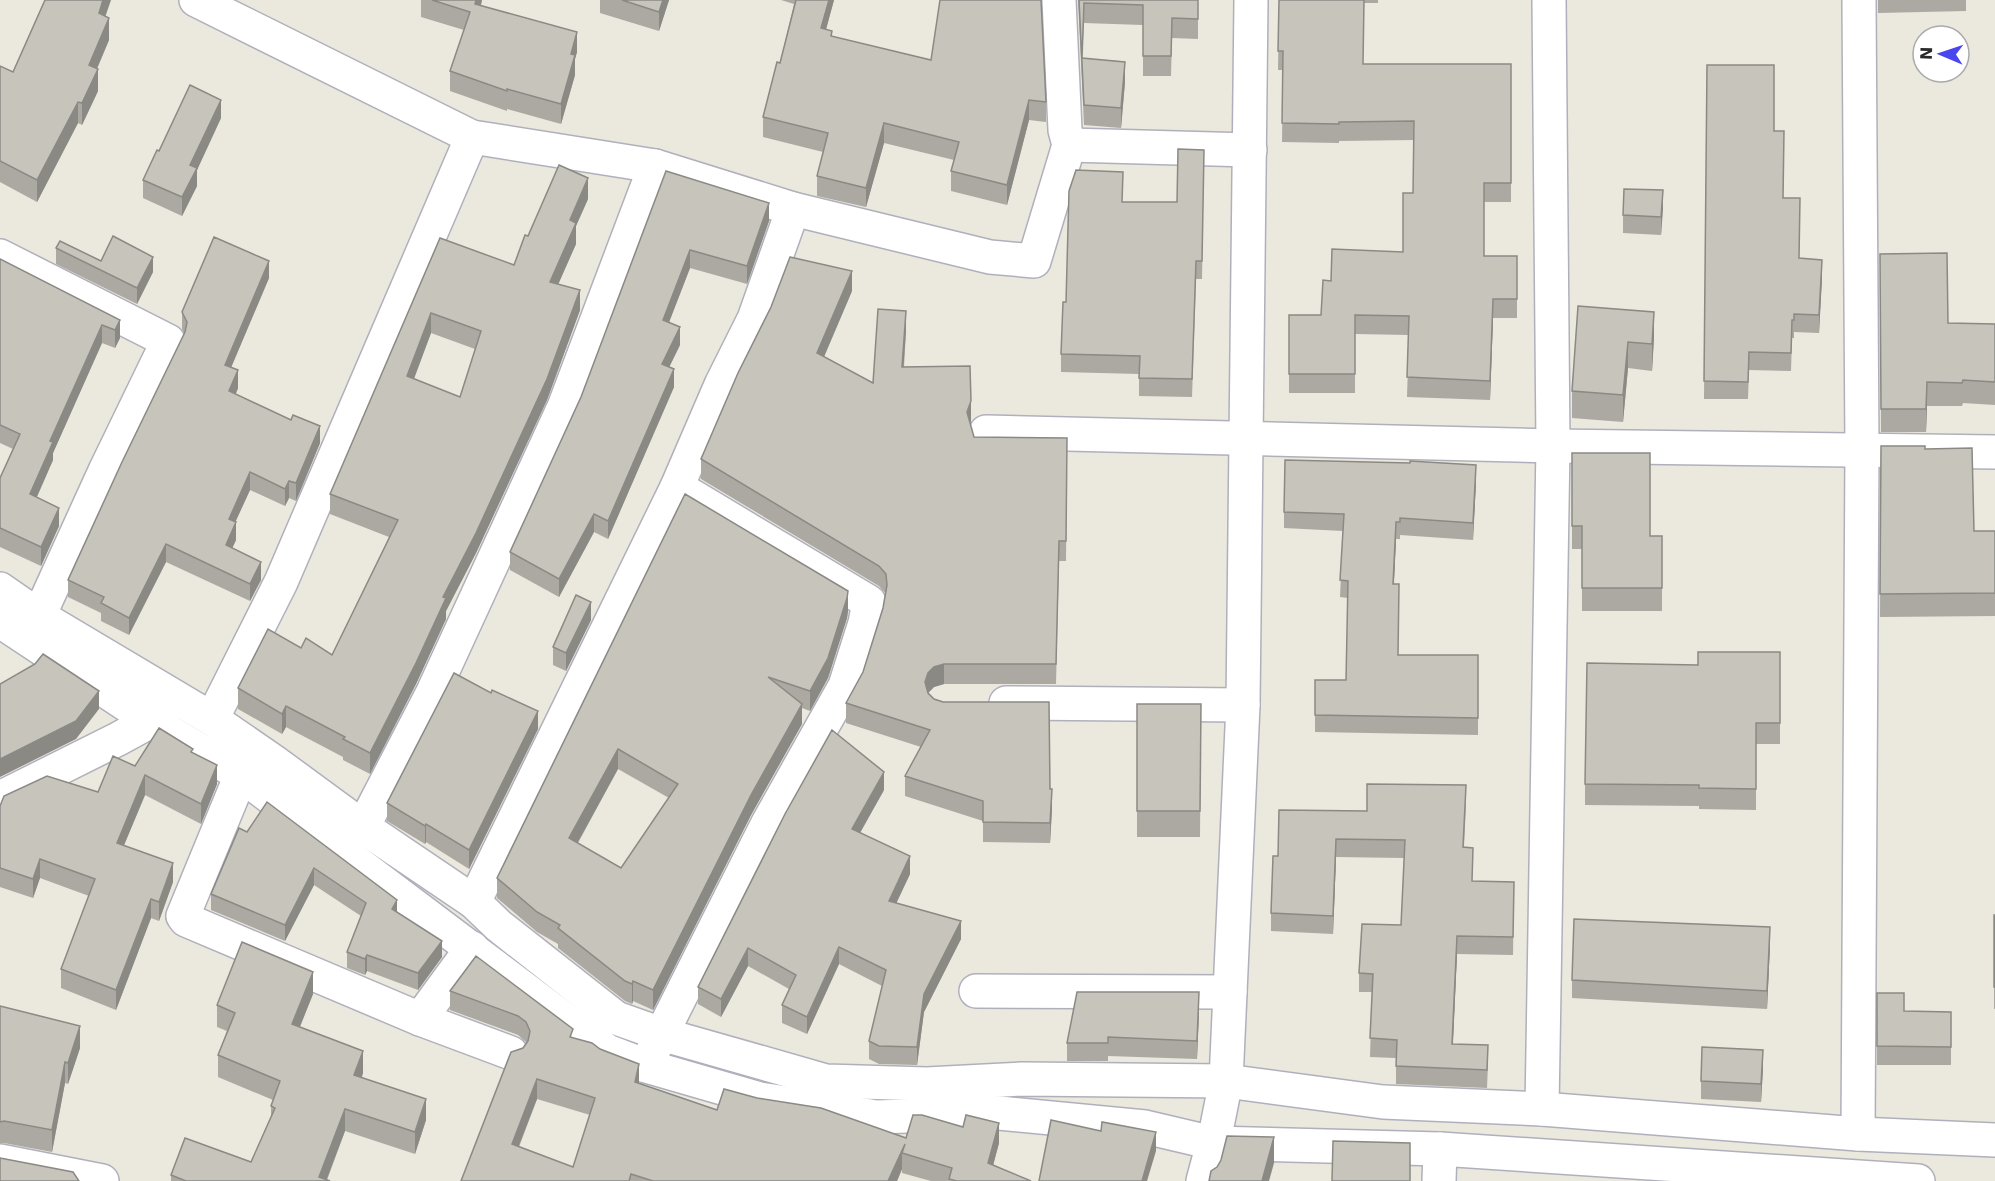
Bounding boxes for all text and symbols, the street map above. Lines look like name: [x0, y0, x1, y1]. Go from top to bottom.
north arrow: [1911, 24, 1971, 84]
text: N: [1917, 46, 1936, 61]

